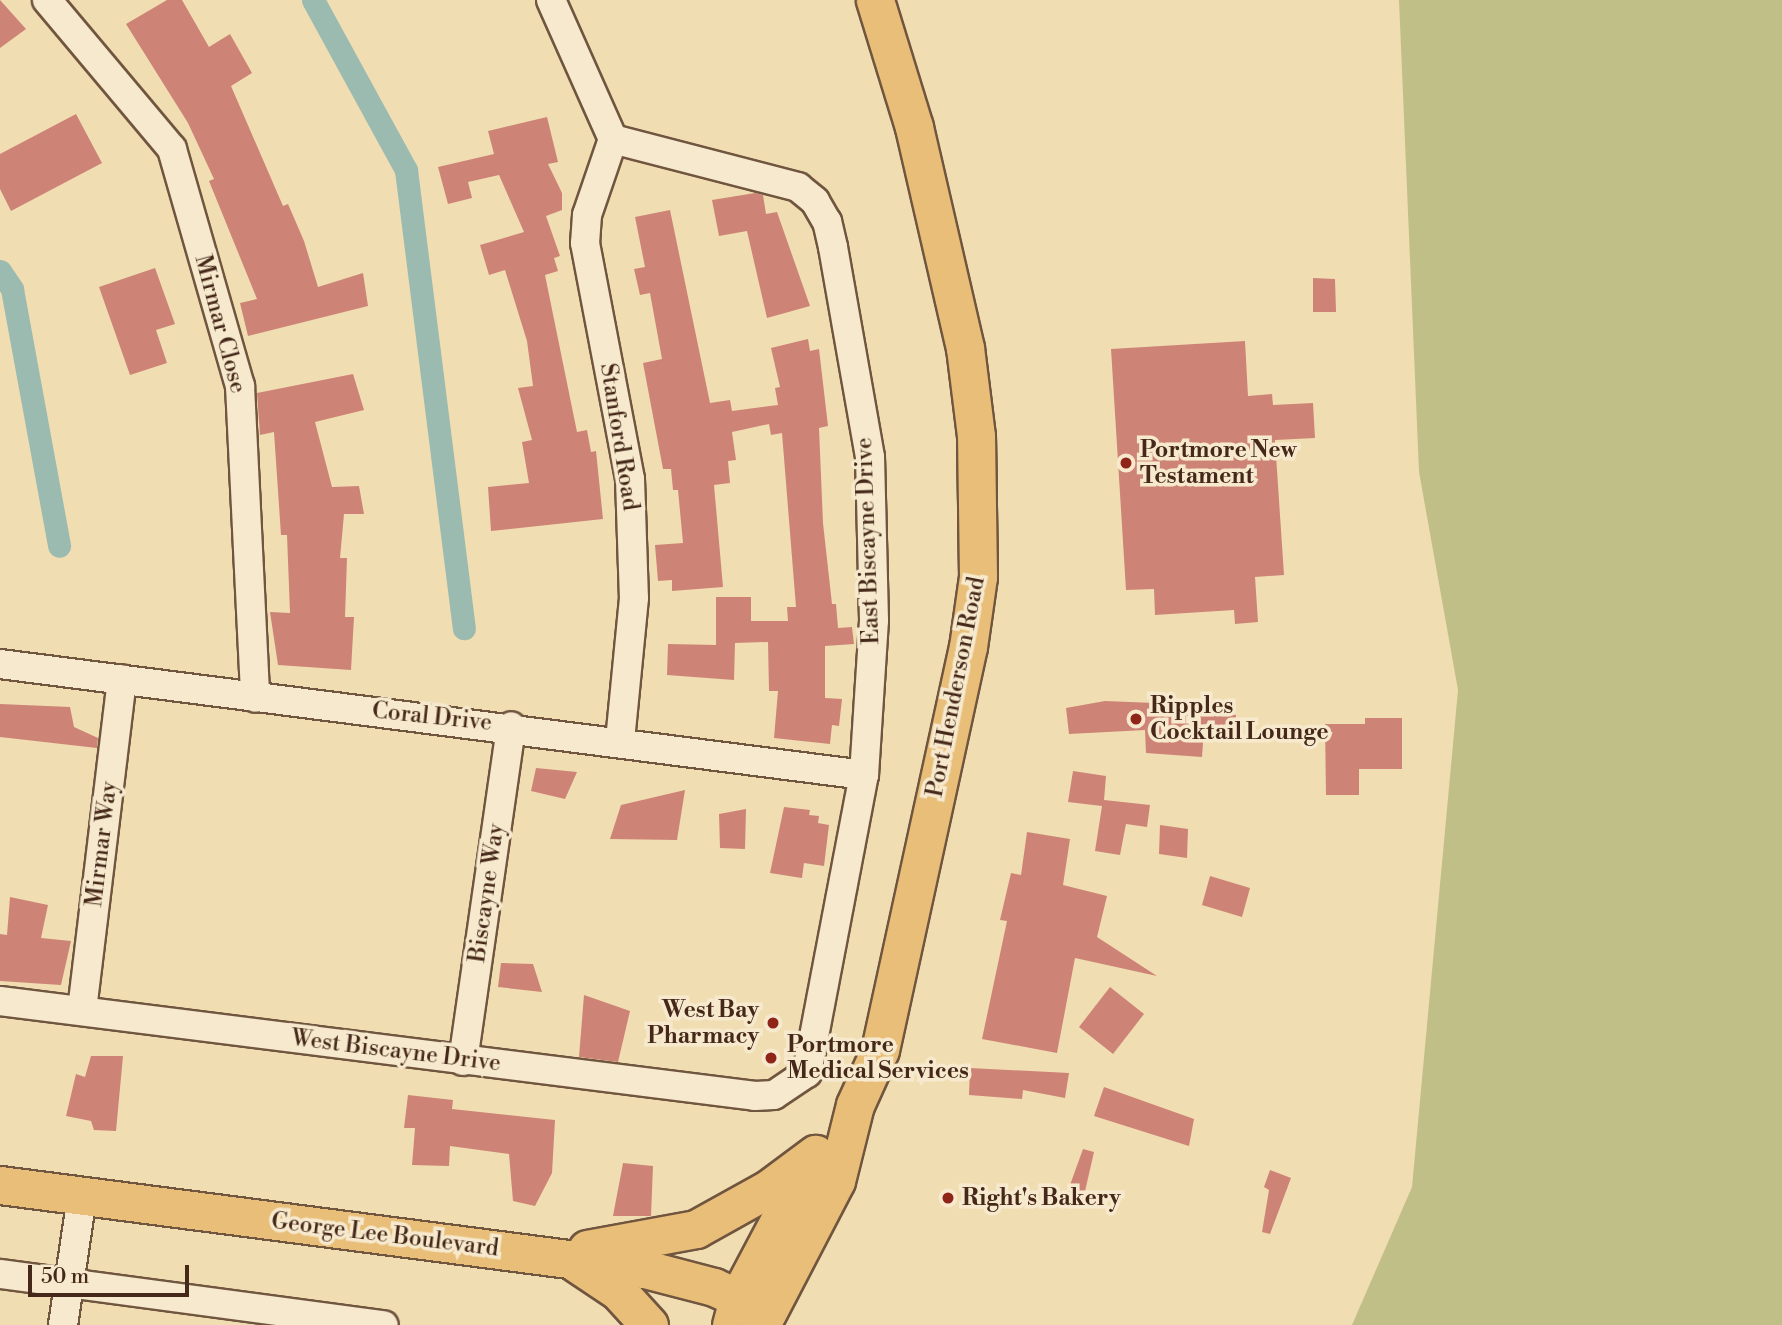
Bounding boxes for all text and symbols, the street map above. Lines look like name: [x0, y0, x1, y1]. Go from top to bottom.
street label: Mirmar Close: [188, 252, 252, 396]
street label: Stanford Road: [594, 361, 644, 513]
place label: Portmore New Testament: [1140, 436, 1297, 490]
street label: East Biscayne Drive: [851, 437, 885, 645]
marker: Portmore New Testament: [1118, 455, 1134, 471]
street label: Port Henderson Road: [921, 575, 991, 799]
place label: Ripples Cocktail Lounge: [1150, 692, 1328, 746]
street label: Coral Drive: [371, 697, 493, 737]
marker: Ripples Cocktail Lounge: [1128, 711, 1144, 727]
street label: Mirmar Way: [81, 779, 123, 909]
street label: Biscayne Way: [464, 822, 510, 964]
place label: West Bay Pharmacy: [647, 996, 759, 1050]
marker: West Bay Pharmacy: [765, 1015, 781, 1031]
street label: West Biscayne Drive: [290, 1024, 502, 1078]
place label: Portmore Medical Services: [787, 1031, 969, 1085]
marker: Portmore Medical Services: [761, 1048, 781, 1068]
place label: Right's Bakery: [962, 1184, 1121, 1212]
marker: Right's Bakery: [940, 1190, 956, 1206]
street label: George Lee Boulevard: [270, 1207, 500, 1263]
scale bar: [32, 1252, 192, 1296]
text: 50 m: [41, 1264, 89, 1290]

